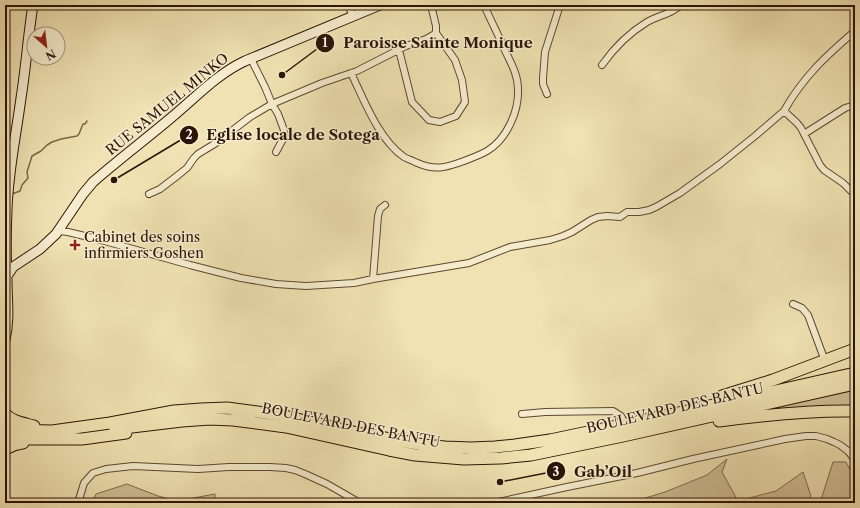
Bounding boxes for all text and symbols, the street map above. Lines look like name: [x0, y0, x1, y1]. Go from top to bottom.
north arrow: [26, 26, 66, 66]
callout: Paroisse Sainte Monique: [315, 30, 541, 57]
text: Paroisse Sainte Monique: [343, 33, 533, 52]
text: 1: [322, 35, 328, 50]
text: N: [43, 46, 58, 63]
street label: RUE SAMUEL MINKO: [102, 49, 232, 159]
callout: Eglise locale de Sotega: [179, 121, 388, 148]
text: Eglise locale de Sotega: [206, 125, 380, 144]
text: 2: [185, 127, 193, 142]
place label: Cabinet des soins infirmiers Goshen: [84, 228, 204, 262]
marker: Cabinet des soins infirmiers Goshen: [69, 239, 81, 251]
street label: BOULEVARD DES BANTU: [585, 379, 766, 437]
street label: BOULEVARD DES BANTU: [260, 399, 442, 451]
callout: Gab’Oil: [546, 458, 640, 485]
text: Gab’Oil: [574, 462, 632, 481]
text: 3: [553, 464, 560, 479]

